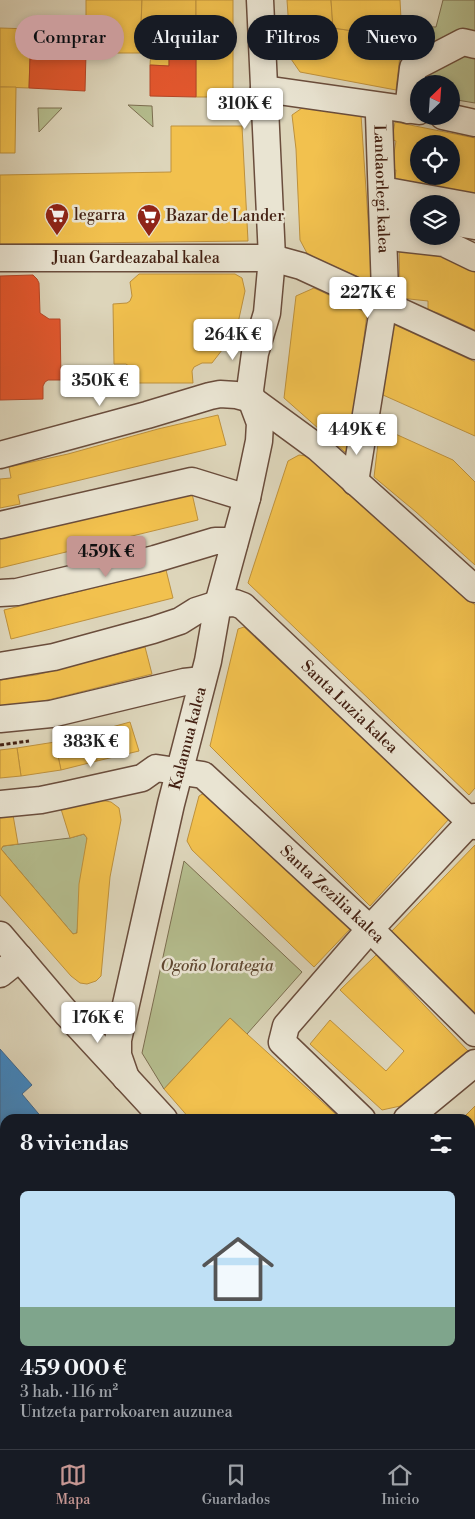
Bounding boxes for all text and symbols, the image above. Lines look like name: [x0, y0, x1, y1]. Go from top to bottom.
chip: Comprar: [15, 15, 124, 60]
chip: Alquilar: [134, 15, 237, 60]
chip: Filtros: [247, 15, 338, 60]
chip: Nuevo: [348, 15, 435, 60]
north arrow: [410, 75, 460, 125]
map controls: [410, 75, 460, 245]
pin: 310K €: [204, 88, 286, 130]
text: 310K €: [218, 94, 272, 114]
street label: Landaorlegi kalea: [369, 124, 394, 255]
button: locate: [410, 135, 460, 185]
button: layers: [410, 195, 460, 245]
supermarket icon: legarra: [44, 202, 70, 236]
supermarket icon: Bazar de Lander: [136, 203, 162, 237]
place label: legarra: [74, 205, 126, 225]
place label: Bazar de Lander: [165, 206, 284, 226]
street label: Juan Gardeazabal kalea: [51, 248, 221, 268]
pin: 227K €: [327, 276, 409, 319]
text: 227K €: [340, 283, 396, 303]
pin: 264K €: [192, 318, 274, 361]
text: 264K €: [204, 325, 262, 345]
pin: 350K €: [59, 364, 141, 407]
text: 350K €: [71, 371, 129, 391]
pin: 449K €: [316, 414, 398, 456]
text: 449K €: [328, 420, 386, 440]
pin: 459K €: [65, 536, 147, 578]
text: 459K €: [78, 542, 134, 562]
street label: Santa Luzia kalea: [297, 656, 403, 758]
street label: Kalamua kalea: [165, 684, 211, 792]
pin: 383K €: [50, 726, 132, 768]
text: 383K €: [63, 732, 119, 752]
street label: Santa Zezilia kalea: [276, 841, 389, 948]
park label: Ogoño lorategia: [160, 956, 274, 976]
pin: 176K €: [57, 1002, 139, 1044]
text: 176K €: [72, 1008, 124, 1028]
icon: filters: [427, 1130, 455, 1158]
text: 8 viviendas: [20, 1131, 129, 1157]
icon: home: [193, 1224, 283, 1314]
text: 459 000 €: [20, 1356, 127, 1382]
text: 3 hab. · 116 m²: [20, 1382, 118, 1402]
text: Untzeta parrokoaren auzunea: [20, 1402, 233, 1422]
tab: Mapa: [56, 1461, 90, 1509]
tab: Guardados: [202, 1461, 270, 1509]
tab: Inicio: [381, 1461, 419, 1509]

